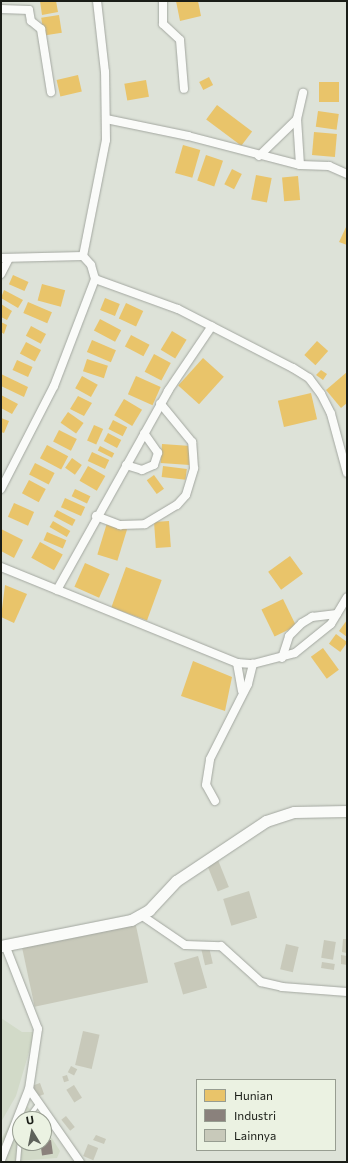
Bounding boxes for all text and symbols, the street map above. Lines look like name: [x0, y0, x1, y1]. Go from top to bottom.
legend: [196, 1079, 336, 1151]
text: Hunian: [234, 1088, 273, 1102]
text: Industri: [234, 1108, 276, 1122]
north arrow: [12, 1111, 52, 1151]
text: U: [25, 1113, 35, 1127]
text: Lainnya: [234, 1128, 276, 1142]

